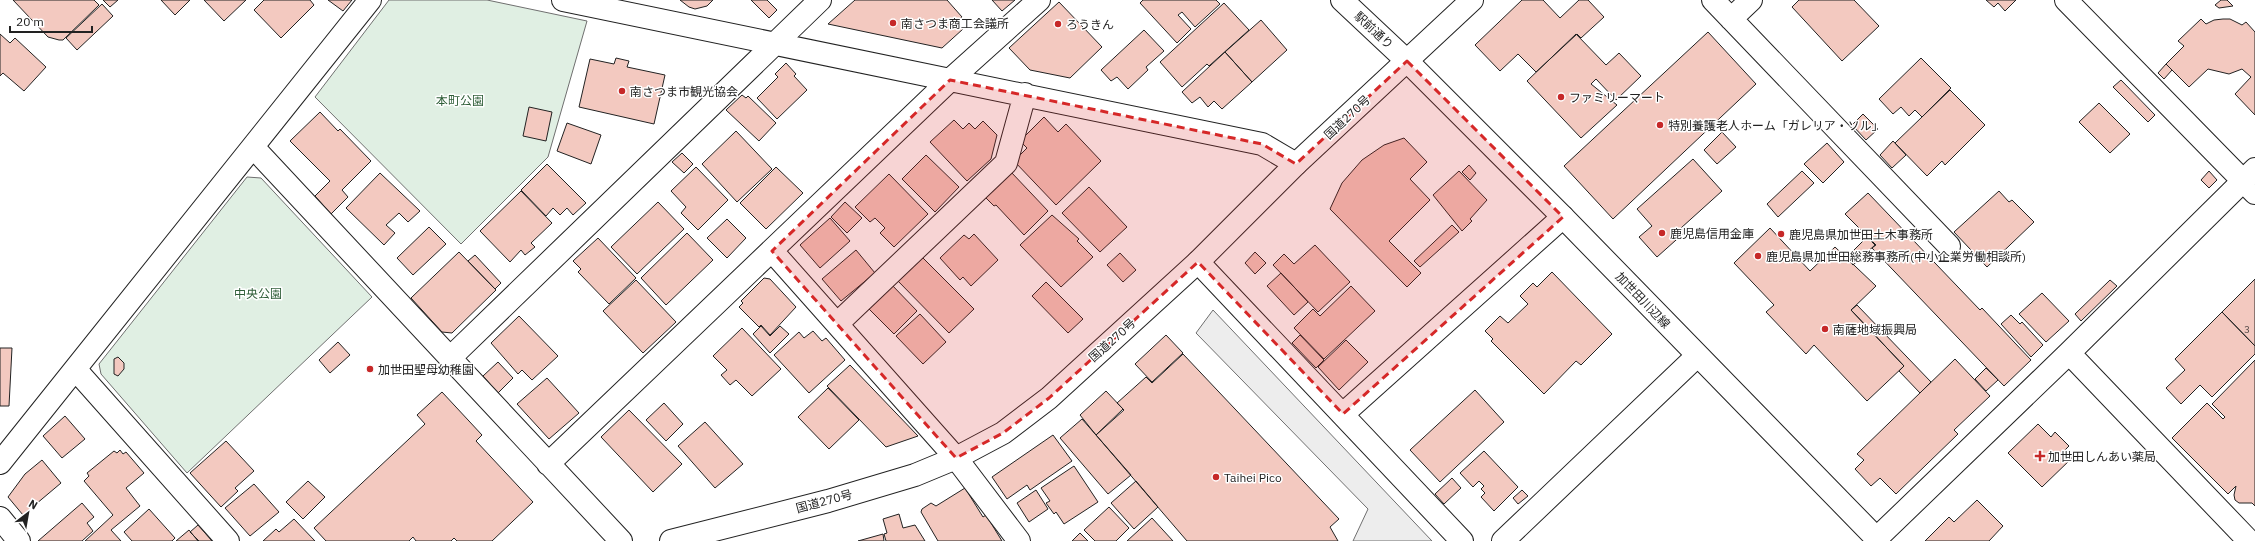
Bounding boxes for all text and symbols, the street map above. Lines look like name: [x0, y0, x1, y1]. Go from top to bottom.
scale bar: [10, 8, 92, 34]
street label: 駅前通り: [1351, 8, 1397, 52]
text: 20 m: [16, 14, 44, 29]
place label: 南さつま商工会議所: [901, 16, 1009, 31]
place label: ろうきん: [1066, 17, 1114, 32]
marker: 南さつま商工会議所: [888, 18, 898, 28]
marker: ろうきん: [1053, 19, 1063, 29]
place label: 南さつま市観光協会: [630, 84, 738, 99]
marker: 南さつま市観光協会: [617, 86, 627, 96]
place label: ファミリーマート: [1569, 90, 1665, 105]
street label: 国道270号: [1321, 92, 1373, 142]
marker: ファミリーマート: [1556, 92, 1566, 102]
park label: 本町公園: [436, 93, 484, 108]
place label: 特別養護老人ホーム「ガレリア・ソル」: [1668, 118, 1884, 133]
marker: 特別養護老人ホーム「ガレリア・ソル」: [1655, 120, 1665, 130]
place label: 鹿児島信用金庫: [1670, 226, 1754, 241]
place label: 鹿児島県加世田土木事務所: [1789, 227, 1933, 242]
marker: 鹿児島信用金庫: [1657, 228, 1667, 238]
marker: 鹿児島県加世田土木事務所: [1776, 229, 1786, 239]
place label: 鹿児島県加世田総務事務所(中小企業労働相談所): [1766, 249, 2026, 264]
marker: 鹿児島県加世田総務事務所(中小企業労働相談所): [1753, 251, 1763, 261]
street label: 加世田川辺線: [1613, 269, 1673, 331]
park label: 中央公園: [234, 286, 282, 301]
street label: 国道270号: [1086, 315, 1138, 365]
place label: 南薩地域振興局: [1833, 322, 1917, 337]
house number: 3: [2244, 323, 2250, 336]
marker: 南薩地域振興局: [1820, 324, 1830, 334]
place label: 加世田聖母幼稚園: [378, 362, 474, 377]
marker: 加世田聖母幼稚園: [365, 364, 375, 374]
place label: 加世田しんあい薬局: [2048, 449, 2156, 464]
marker: 加世田しんあい薬局: [2035, 451, 2045, 461]
place label: Taihei Pico: [1224, 470, 1282, 485]
marker: Taihei Pico: [1211, 472, 1221, 482]
street label: 国道270号: [794, 486, 854, 516]
north arrow: [8, 493, 48, 533]
text: N: [26, 496, 40, 512]

